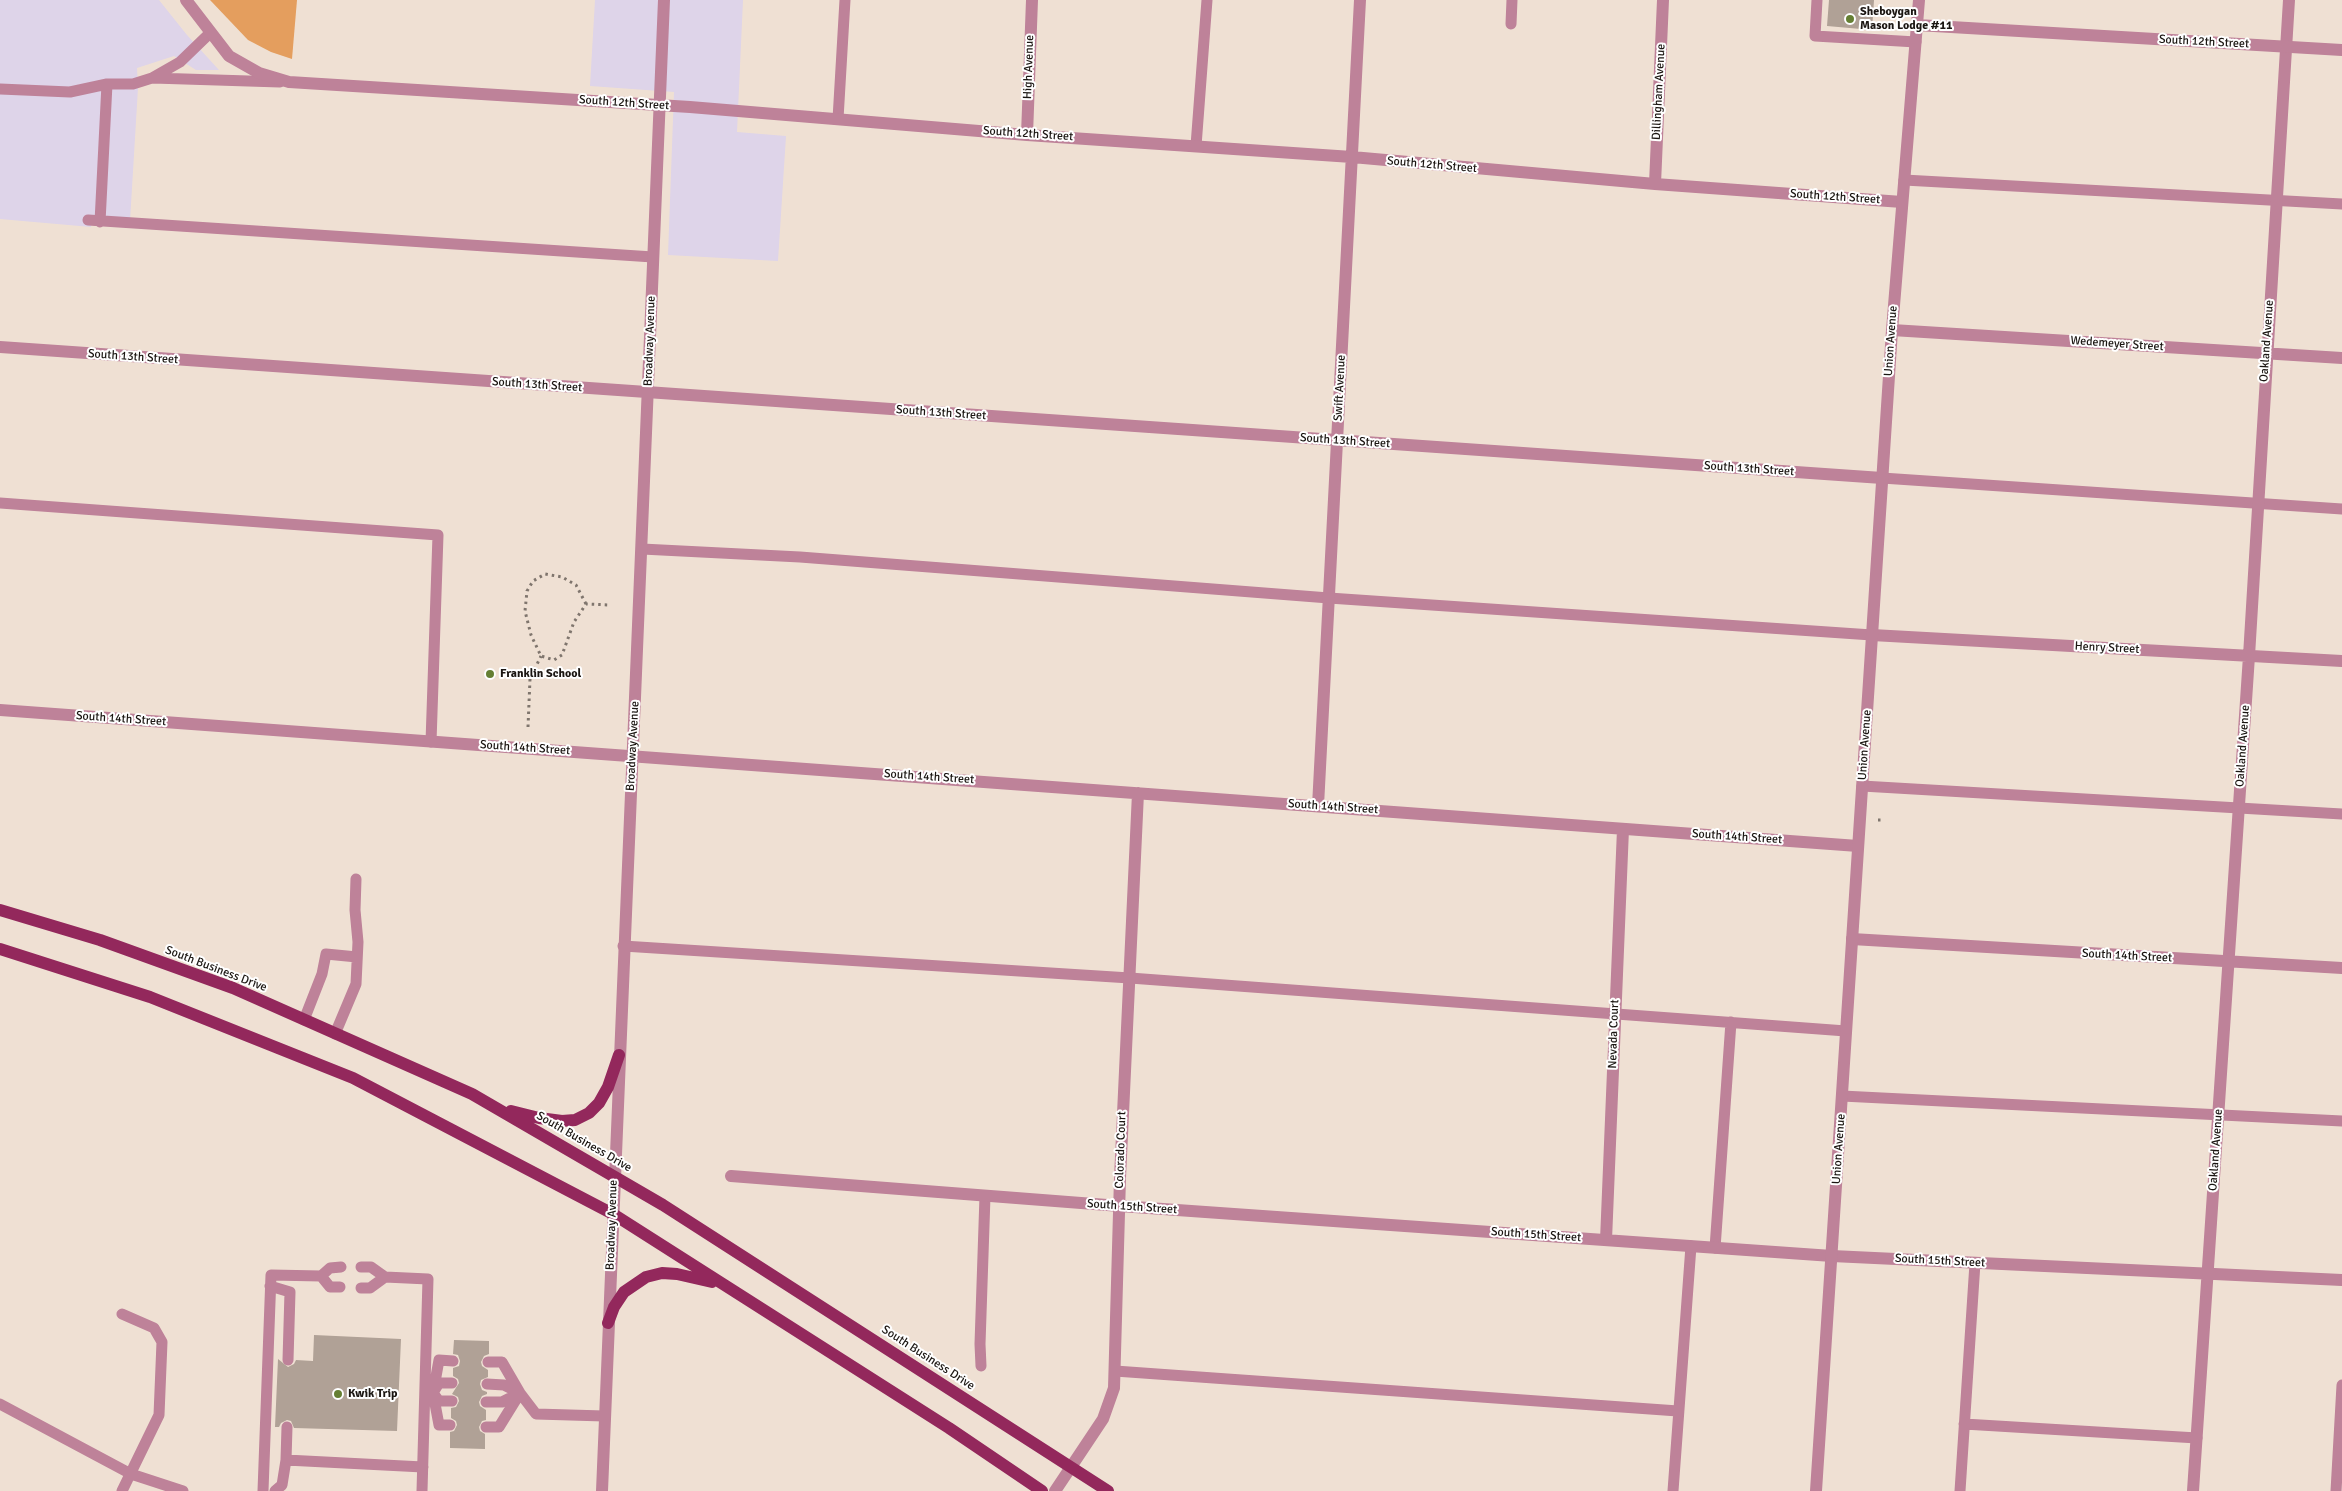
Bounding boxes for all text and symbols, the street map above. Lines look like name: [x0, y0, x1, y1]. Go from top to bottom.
place label: Sheboygan Mason Lodge #11: [1860, 5, 1952, 33]
marker: Sheboygan Mason Lodge #11: [1844, 13, 1856, 25]
street label: South 12th Street: [2158, 32, 2250, 52]
street label: High Avenue: [1021, 35, 1037, 99]
street label: Dillingham Avenue: [1649, 43, 1669, 141]
street label: South 12th Street: [578, 93, 670, 113]
street label: South 12th Street: [982, 124, 1074, 144]
street label: South 12th Street: [1386, 154, 1478, 176]
street label: South 12th Street: [1789, 187, 1881, 207]
street label: Broadway Avenue: [641, 296, 659, 386]
street label: Oakland Avenue: [2257, 299, 2277, 383]
street label: Union Avenue: [1881, 305, 1901, 377]
street label: Wedemeyer Street: [2070, 334, 2164, 354]
street label: South 13th Street: [87, 347, 179, 367]
street label: Swift Avenue: [1331, 354, 1349, 422]
street label: South 13th Street: [491, 375, 583, 395]
street label: South 13th Street: [895, 403, 987, 423]
street label: South 13th Street: [1299, 431, 1391, 451]
street label: South 13th Street: [1703, 459, 1795, 479]
street label: Henry Street: [2074, 639, 2140, 657]
place label: Franklin School: [500, 667, 581, 681]
marker: Franklin School: [484, 668, 496, 680]
street label: Broadway Avenue: [623, 701, 643, 791]
street label: Oakland Avenue: [2233, 704, 2253, 788]
street label: South 14th Street: [75, 709, 167, 729]
street label: Union Avenue: [1855, 709, 1875, 781]
street label: South 14th Street: [479, 738, 571, 758]
street label: South 14th Street: [883, 767, 975, 787]
street label: South 14th Street: [1287, 797, 1379, 817]
street label: South 14th Street: [1691, 827, 1783, 847]
street label: South Business Drive: [163, 943, 269, 995]
street label: South 14th Street: [2081, 946, 2173, 966]
street label: Nevada Court: [1606, 999, 1622, 1069]
street label: Oakland Avenue: [2206, 1108, 2226, 1192]
street label: South Business Drive: [534, 1109, 634, 1175]
street label: Colorado Court: [1112, 1111, 1130, 1189]
street label: Union Avenue: [1829, 1113, 1849, 1185]
street label: Broadway Avenue: [603, 1180, 621, 1270]
street label: South 15th Street: [1086, 1197, 1178, 1217]
street label: South 15th Street: [1490, 1225, 1582, 1245]
street label: South 15th Street: [1894, 1251, 1986, 1271]
street label: South Business Drive: [879, 1323, 977, 1393]
place label: Kwik Trip: [348, 1387, 398, 1401]
marker: Kwik Trip: [332, 1388, 344, 1400]

